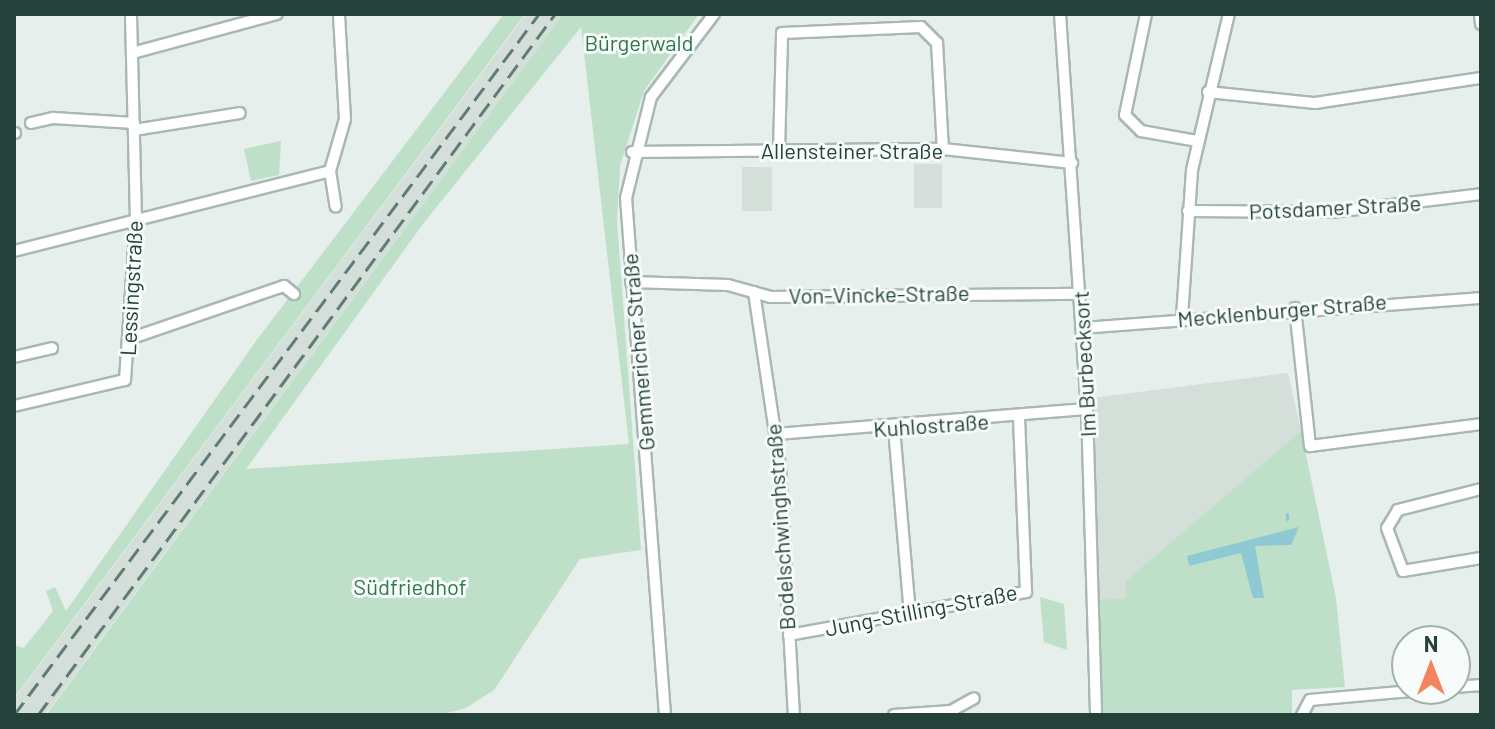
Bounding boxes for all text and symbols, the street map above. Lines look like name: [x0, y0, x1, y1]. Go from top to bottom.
park label: Bürgerwald: [584, 30, 694, 56]
street label: Allensteiner Straße: [761, 138, 943, 164]
street label: Potsdamer Straße: [1248, 189, 1422, 225]
street label: Lessingstraße: [114, 220, 148, 356]
street label: Gemmericher Straße: [616, 252, 660, 452]
street label: Von-Vincke-Straße: [788, 279, 970, 309]
street label: Mecklenburger Straße: [1176, 288, 1388, 332]
street label: Im Burbecksort: [1067, 290, 1101, 438]
street label: Kuhlostraße: [872, 408, 990, 442]
street label: Bodelschwinghstraße: [760, 423, 800, 631]
park label: Südfriedhof: [353, 574, 467, 600]
street label: Jung-Stilling-Straße: [823, 578, 1019, 642]
north arrow: [1391, 625, 1471, 705]
text: N: [1424, 630, 1438, 656]

